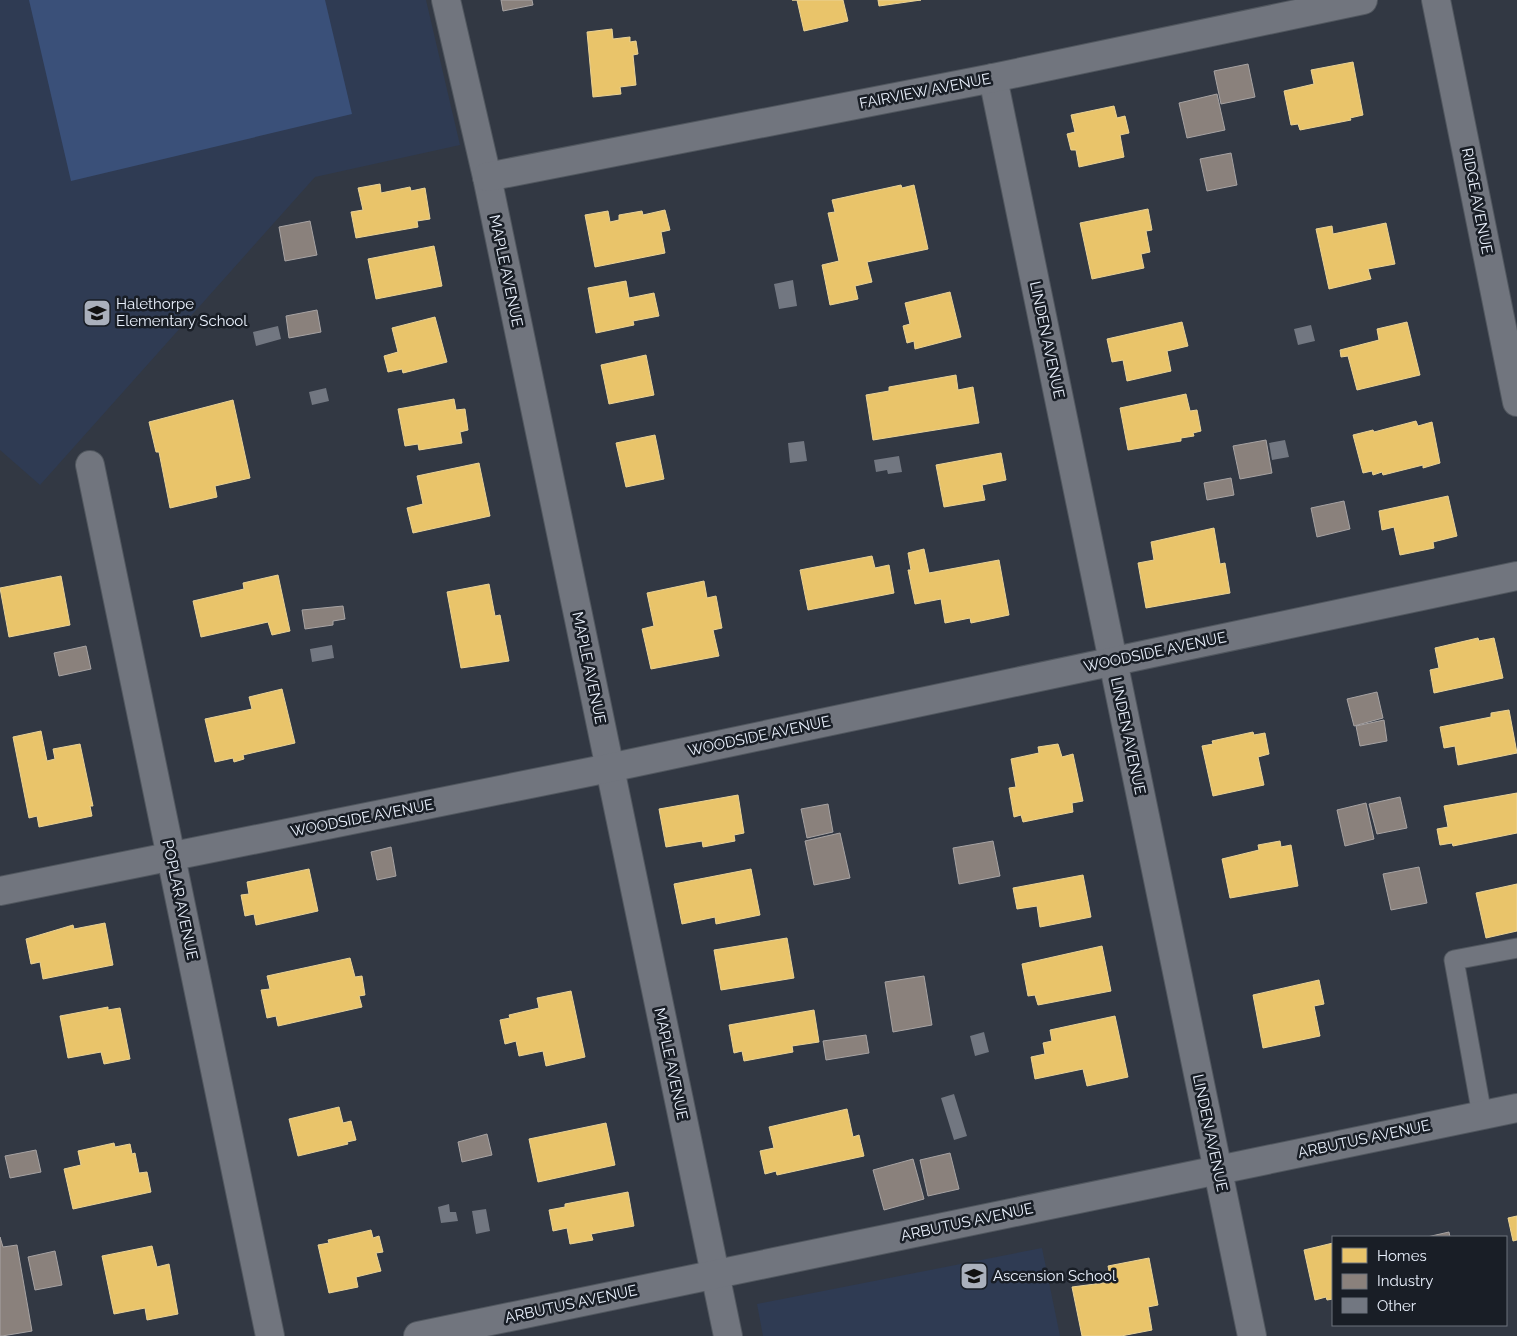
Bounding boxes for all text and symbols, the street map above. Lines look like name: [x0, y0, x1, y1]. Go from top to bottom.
street label: FAIRVIEW AVENUE: [858, 69, 992, 113]
street label: RIDGE AVENUE: [1458, 146, 1496, 256]
street label: MAPLE AVENUE: [485, 213, 527, 329]
street label: LINDEN AVENUE: [1026, 280, 1068, 400]
place label: Halethorpe Elementary School: [116, 295, 248, 330]
school or university icon: Halethorpe Elementary School: [82, 298, 112, 328]
street label: MAPLE AVENUE: [568, 610, 610, 726]
street label: WOODSIDE AVENUE: [1082, 628, 1228, 676]
street label: LINDEN AVENUE: [1107, 676, 1149, 796]
street label: WOODSIDE AVENUE: [686, 712, 832, 760]
street label: WOODSIDE AVENUE: [289, 795, 435, 841]
street label: POPLAR AVENUE: [158, 838, 202, 962]
street label: MAPLE AVENUE: [650, 1006, 692, 1122]
street label: LINDEN AVENUE: [1189, 1073, 1231, 1193]
street label: ARBUTUS AVENUE: [1296, 1116, 1432, 1162]
street label: ARBUTUS AVENUE: [899, 1199, 1035, 1245]
legend: [1332, 1236, 1507, 1326]
text: Homes: [1377, 1247, 1427, 1265]
school or university icon: Ascension School: [959, 1261, 989, 1291]
place label: Ascension School: [993, 1267, 1117, 1285]
text: Industry: [1377, 1272, 1433, 1290]
street label: ARBUTUS AVENUE: [503, 1281, 639, 1327]
text: Other: [1377, 1297, 1417, 1315]

